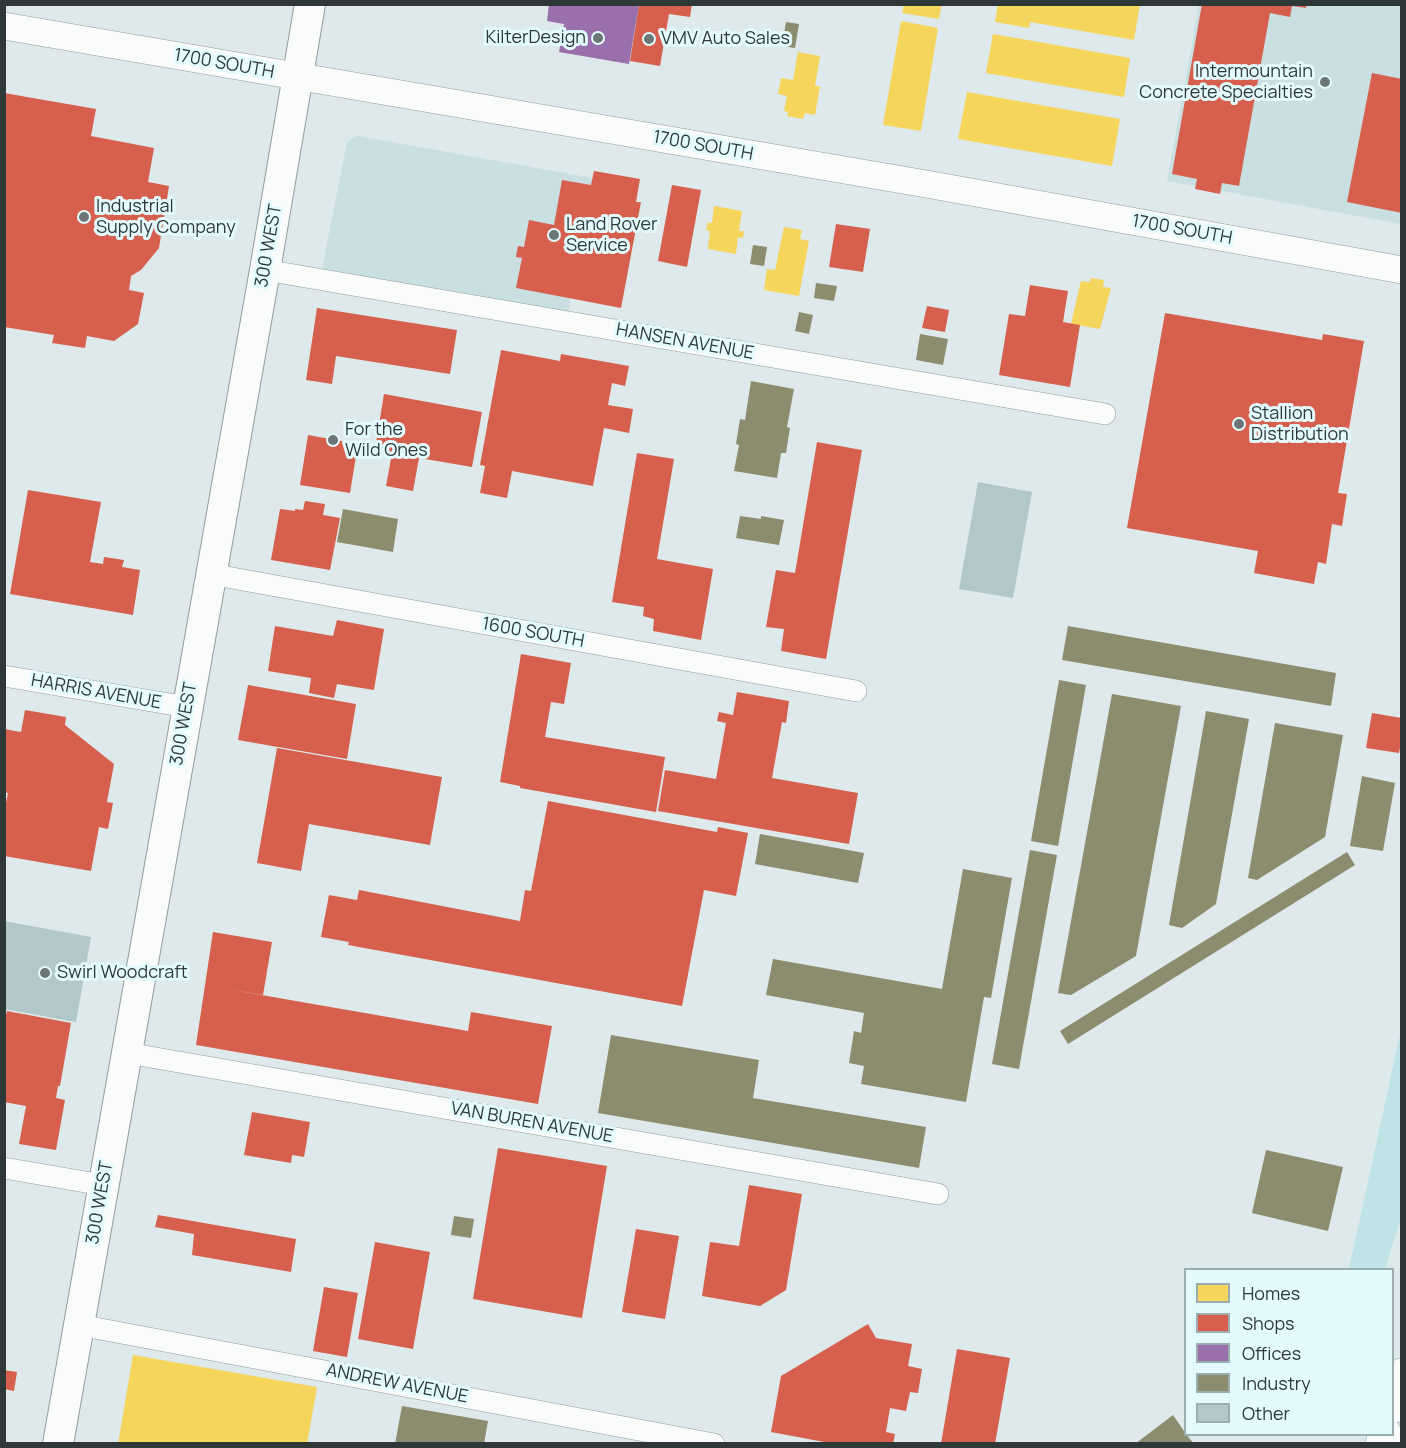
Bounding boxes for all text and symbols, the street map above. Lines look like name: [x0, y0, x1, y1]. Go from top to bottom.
place label: KilterDesign: [485, 27, 586, 49]
place label: VMV Auto Sales: [661, 28, 790, 50]
marker: KilterDesign: [591, 31, 605, 45]
marker: VMV Auto Sales: [642, 32, 656, 46]
street label: 1700 SOUTH: [172, 45, 276, 83]
place label: Intermountain Concrete Specialties: [1139, 61, 1313, 104]
marker: Intermountain Concrete Specialties: [1318, 75, 1332, 89]
street label: 1700 SOUTH: [651, 127, 755, 165]
place label: Industrial Supply Company: [96, 196, 236, 238]
street label: 300 WEST: [251, 203, 287, 289]
marker: Industrial Supply Company: [77, 210, 91, 224]
street label: 1700 SOUTH: [1130, 211, 1234, 249]
place label: Land Rover Service: [566, 214, 658, 256]
marker: Land Rover Service: [547, 228, 561, 242]
street label: HANSEN AVENUE: [614, 319, 756, 365]
place label: Stallion Distribution: [1251, 403, 1349, 446]
marker: Stallion Distribution: [1232, 417, 1246, 431]
place label: For the Wild Ones: [345, 419, 428, 462]
marker: For the Wild Ones: [326, 433, 340, 447]
street label: 1600 SOUTH: [480, 613, 586, 653]
street label: HARRIS AVENUE: [29, 670, 163, 714]
street label: 300 WEST: [166, 681, 202, 767]
place label: Swirl Woodcraft: [57, 962, 188, 984]
marker: Swirl Woodcraft: [38, 966, 52, 980]
street label: VAN BUREN AVENUE: [449, 1098, 615, 1148]
street label: 300 WEST: [82, 1160, 118, 1246]
legend: [1184, 1268, 1394, 1436]
text: Homes: [1242, 1281, 1300, 1305]
text: Shops: [1242, 1311, 1294, 1335]
text: Offices: [1242, 1341, 1301, 1365]
street label: ANDREW AVENUE: [324, 1360, 470, 1408]
text: Industry: [1242, 1371, 1311, 1395]
text: Other: [1242, 1401, 1290, 1425]

